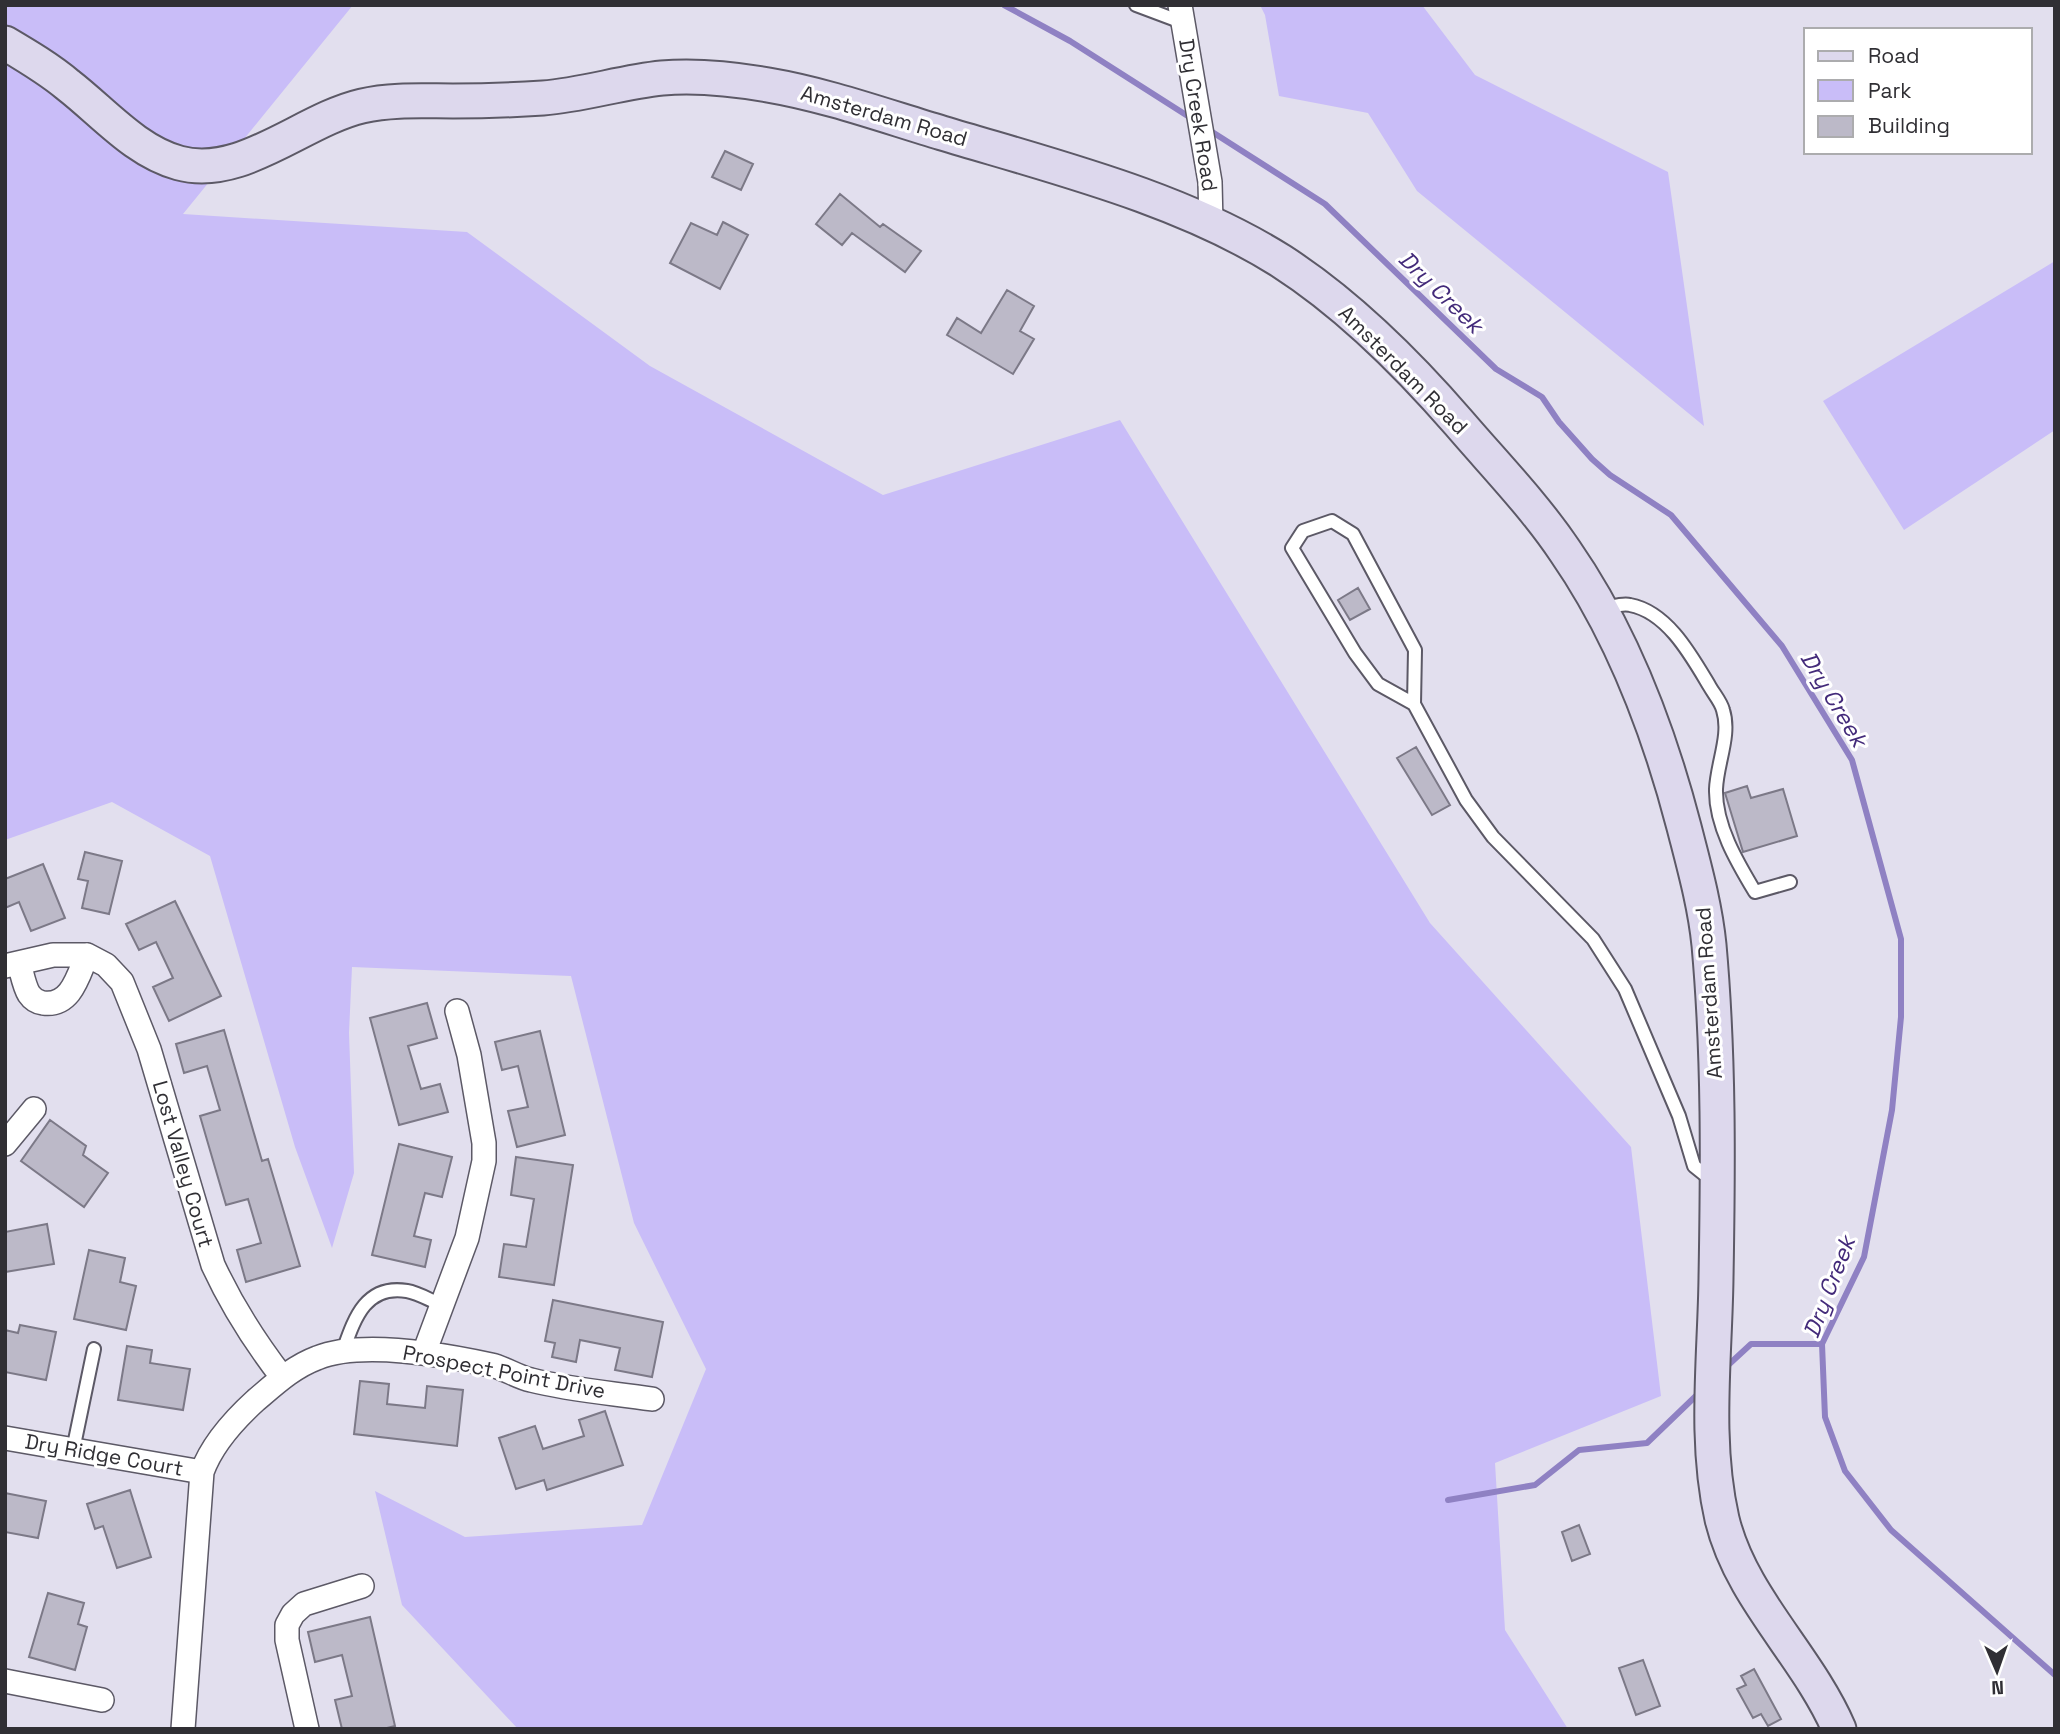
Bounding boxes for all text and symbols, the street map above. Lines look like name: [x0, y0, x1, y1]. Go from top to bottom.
legend: [1804, 28, 2032, 154]
street label: Dry Creek Road: [1173, 37, 1224, 193]
text: Road: [1868, 42, 1920, 69]
text: Park: [1868, 77, 1912, 104]
street label: Amsterdam Road: [798, 79, 971, 152]
text: Building: [1868, 112, 1950, 139]
water label: Dry Creek: [1392, 244, 1492, 342]
street label: Amsterdam Road: [1333, 299, 1474, 440]
water label: Dry Creek: [1794, 646, 1876, 755]
street label: Amsterdam Road: [1689, 906, 1728, 1080]
street label: Lost Valley Court: [147, 1077, 220, 1250]
water label: Dry Creek: [1796, 1229, 1863, 1342]
street label: Prospect Point Drive: [401, 1339, 608, 1404]
street label: Dry Ridge Court: [23, 1427, 185, 1482]
north arrow: [1962, 1636, 2032, 1706]
text: N: [1991, 1675, 2004, 1700]

